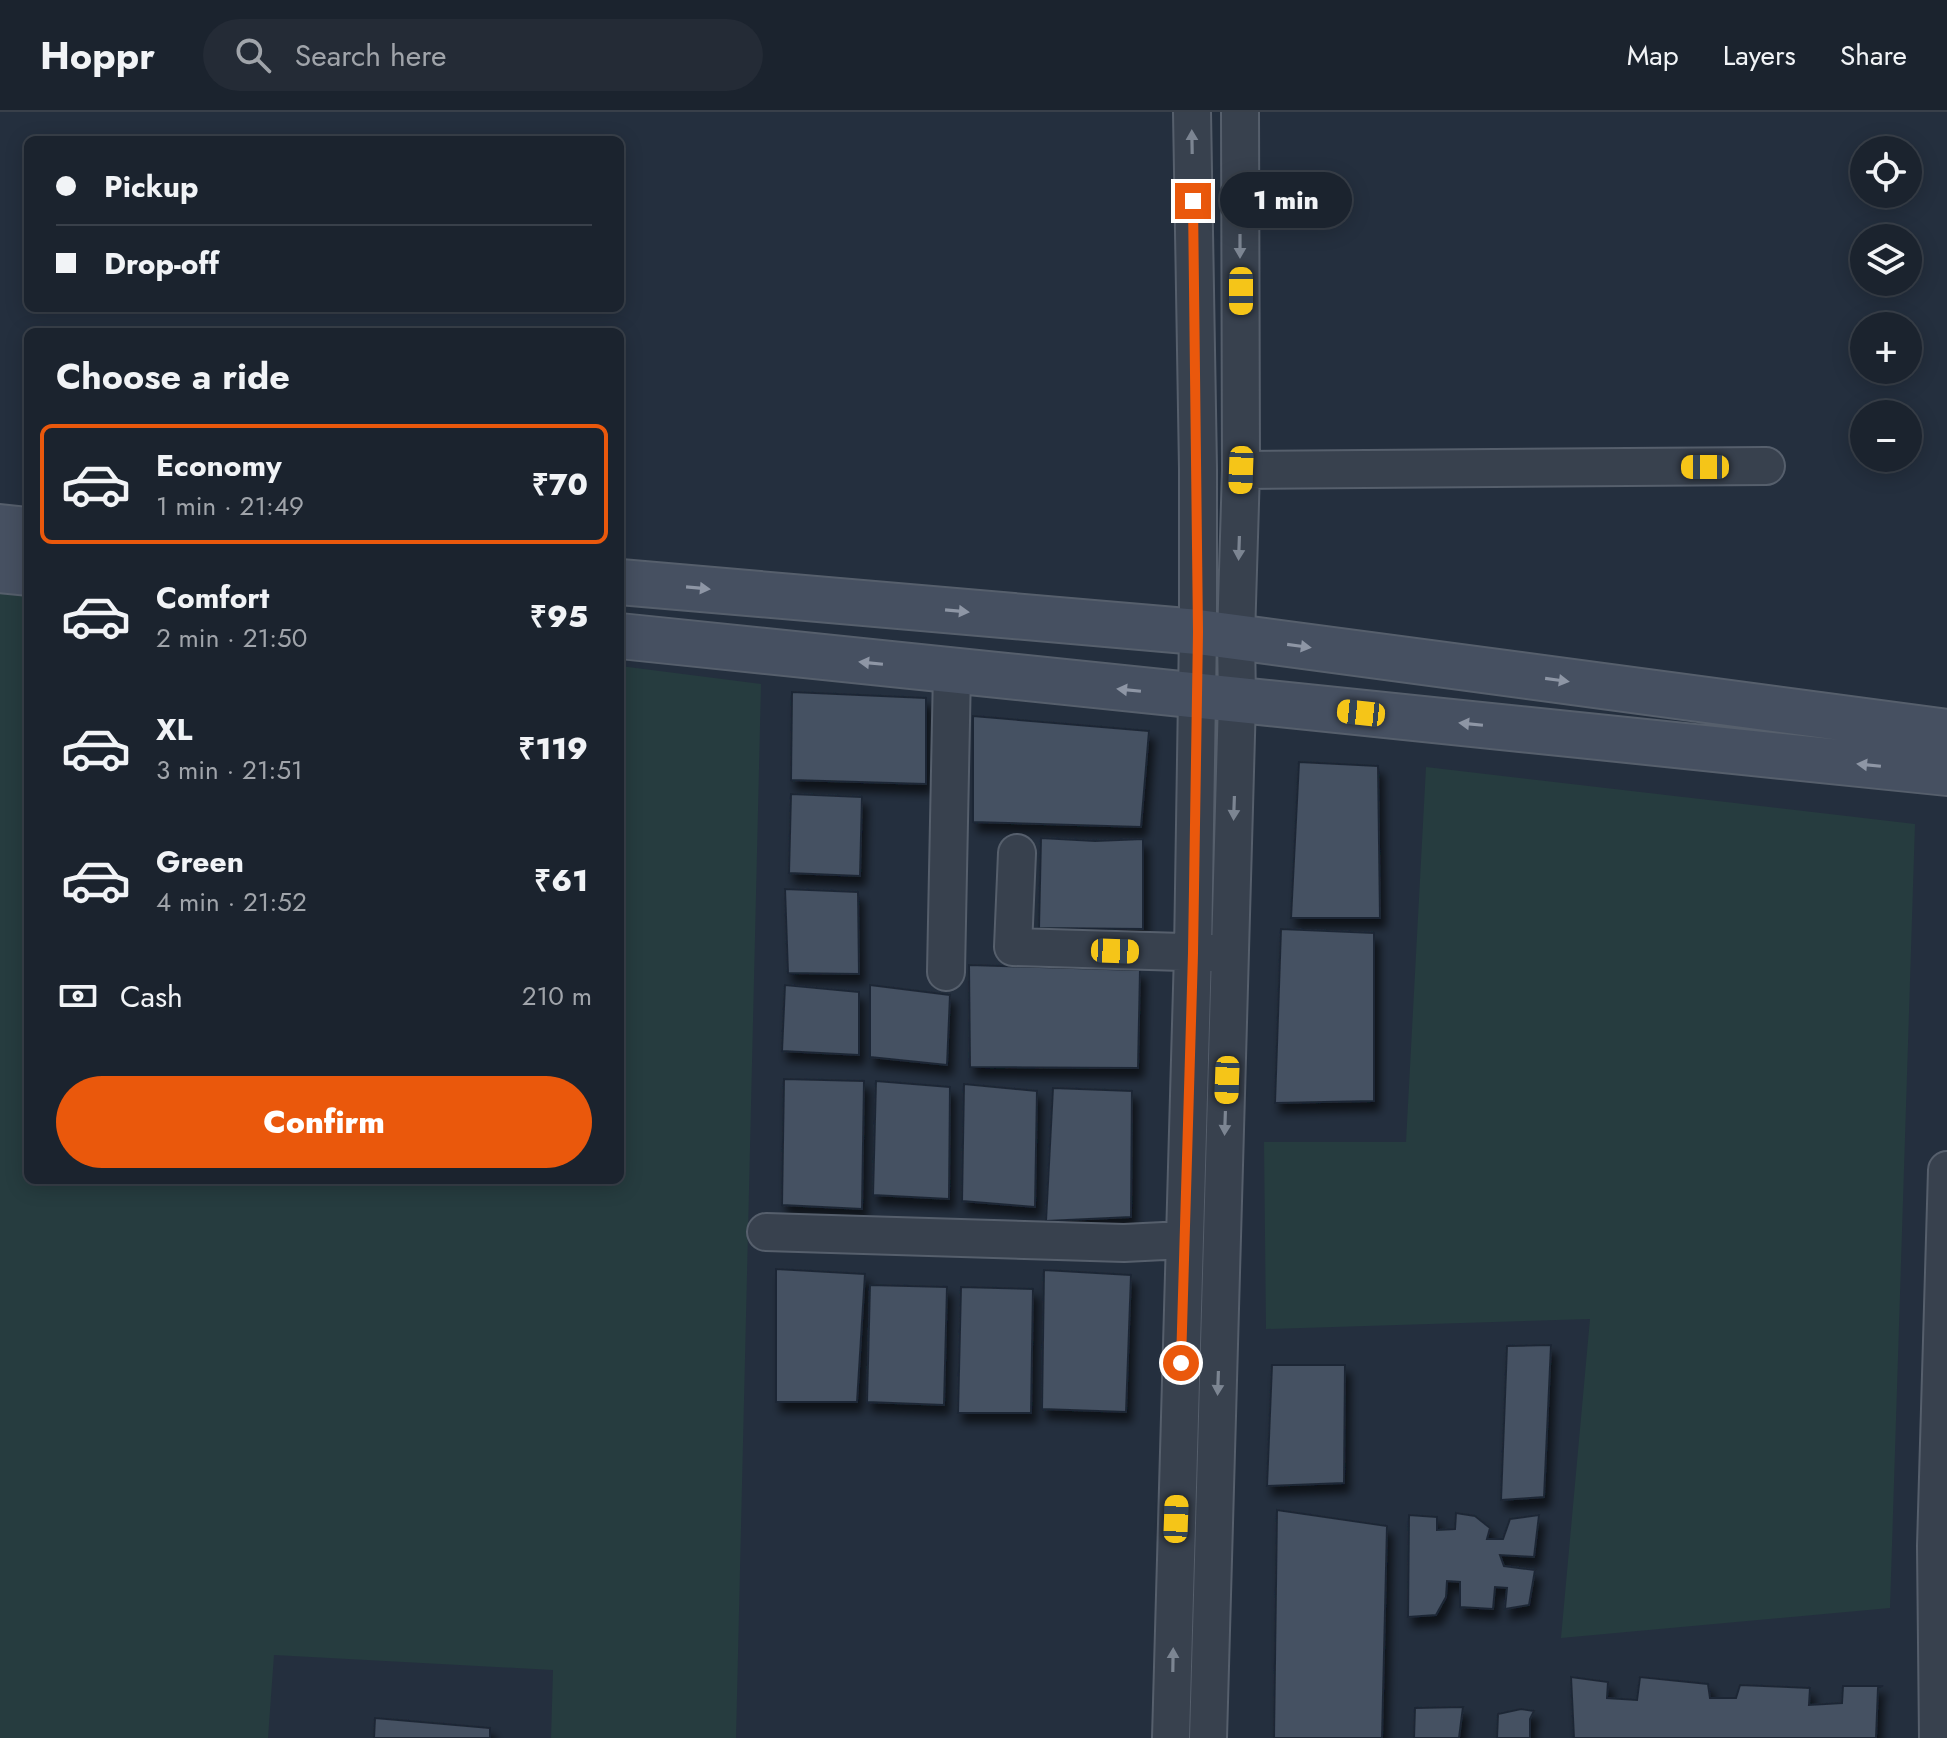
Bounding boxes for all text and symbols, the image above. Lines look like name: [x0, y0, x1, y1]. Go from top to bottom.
search box: [203, 19, 763, 91]
text: Hoppr: [40, 28, 155, 83]
icon: search: [231, 33, 275, 77]
text: Search here: [295, 34, 447, 77]
text: Map: [1627, 35, 1679, 76]
text: Layers: [1723, 35, 1796, 76]
text: Share: [1840, 35, 1907, 76]
one-way arrow: [1186, 129, 1198, 154]
map controls: [1850, 136, 1922, 472]
button: locate: [1850, 136, 1922, 208]
text: Pickup: [104, 165, 199, 208]
callout: 1 min: [1221, 173, 1353, 229]
text: 1 min: [1253, 181, 1319, 219]
route end: [1175, 183, 1211, 219]
button: layers: [1850, 224, 1922, 296]
one-way arrow: [1234, 234, 1246, 259]
text: Drop-off: [104, 242, 219, 285]
car: [1229, 267, 1253, 315]
button: +: [1850, 312, 1922, 384]
text: Choose a ride: [56, 350, 290, 402]
button: −: [1850, 400, 1922, 472]
text: Economy: [156, 444, 282, 487]
car: [1228, 446, 1254, 494]
icon: car: [60, 448, 132, 520]
car: [1681, 455, 1729, 479]
text: ₹70: [532, 463, 588, 506]
text: 1 min · 21:49: [156, 487, 304, 525]
one-way arrow: [1232, 536, 1245, 561]
text: Comfort: [156, 576, 269, 619]
icon: car: [60, 580, 132, 652]
one-way arrow: [686, 582, 711, 595]
text: ₹95: [530, 595, 588, 638]
one-way arrow: [945, 605, 970, 618]
text: 2 min · 21:50: [156, 619, 307, 657]
one-way arrow: [1287, 640, 1312, 653]
one-way arrow: [858, 656, 883, 669]
one-way arrow: [1544, 674, 1569, 687]
one-way arrow: [1116, 683, 1141, 696]
car: [1336, 699, 1386, 727]
text: XL: [156, 708, 192, 751]
icon: car: [60, 712, 132, 784]
one-way arrow: [1459, 718, 1484, 731]
text: ₹119: [518, 727, 588, 770]
text: 3 min · 21:51: [156, 751, 303, 789]
one-way arrow: [1856, 758, 1881, 771]
one-way arrow: [1228, 796, 1240, 821]
text: Green: [156, 840, 244, 883]
icon: car: [60, 844, 132, 916]
text: ₹61: [534, 859, 588, 902]
text: 4 min · 21:52: [156, 883, 307, 921]
car: [1091, 938, 1139, 964]
icon: cash: [56, 974, 100, 1018]
text: Cash: [120, 975, 183, 1018]
text: 210 m: [522, 977, 592, 1015]
car: [1214, 1056, 1240, 1104]
button: Confirm: [56, 1076, 592, 1168]
one-way arrow: [1219, 1111, 1232, 1136]
route start: [1163, 1345, 1199, 1381]
one-way arrow: [1212, 1371, 1225, 1396]
car: [1163, 1495, 1189, 1543]
one-way arrow: [1166, 1647, 1179, 1672]

